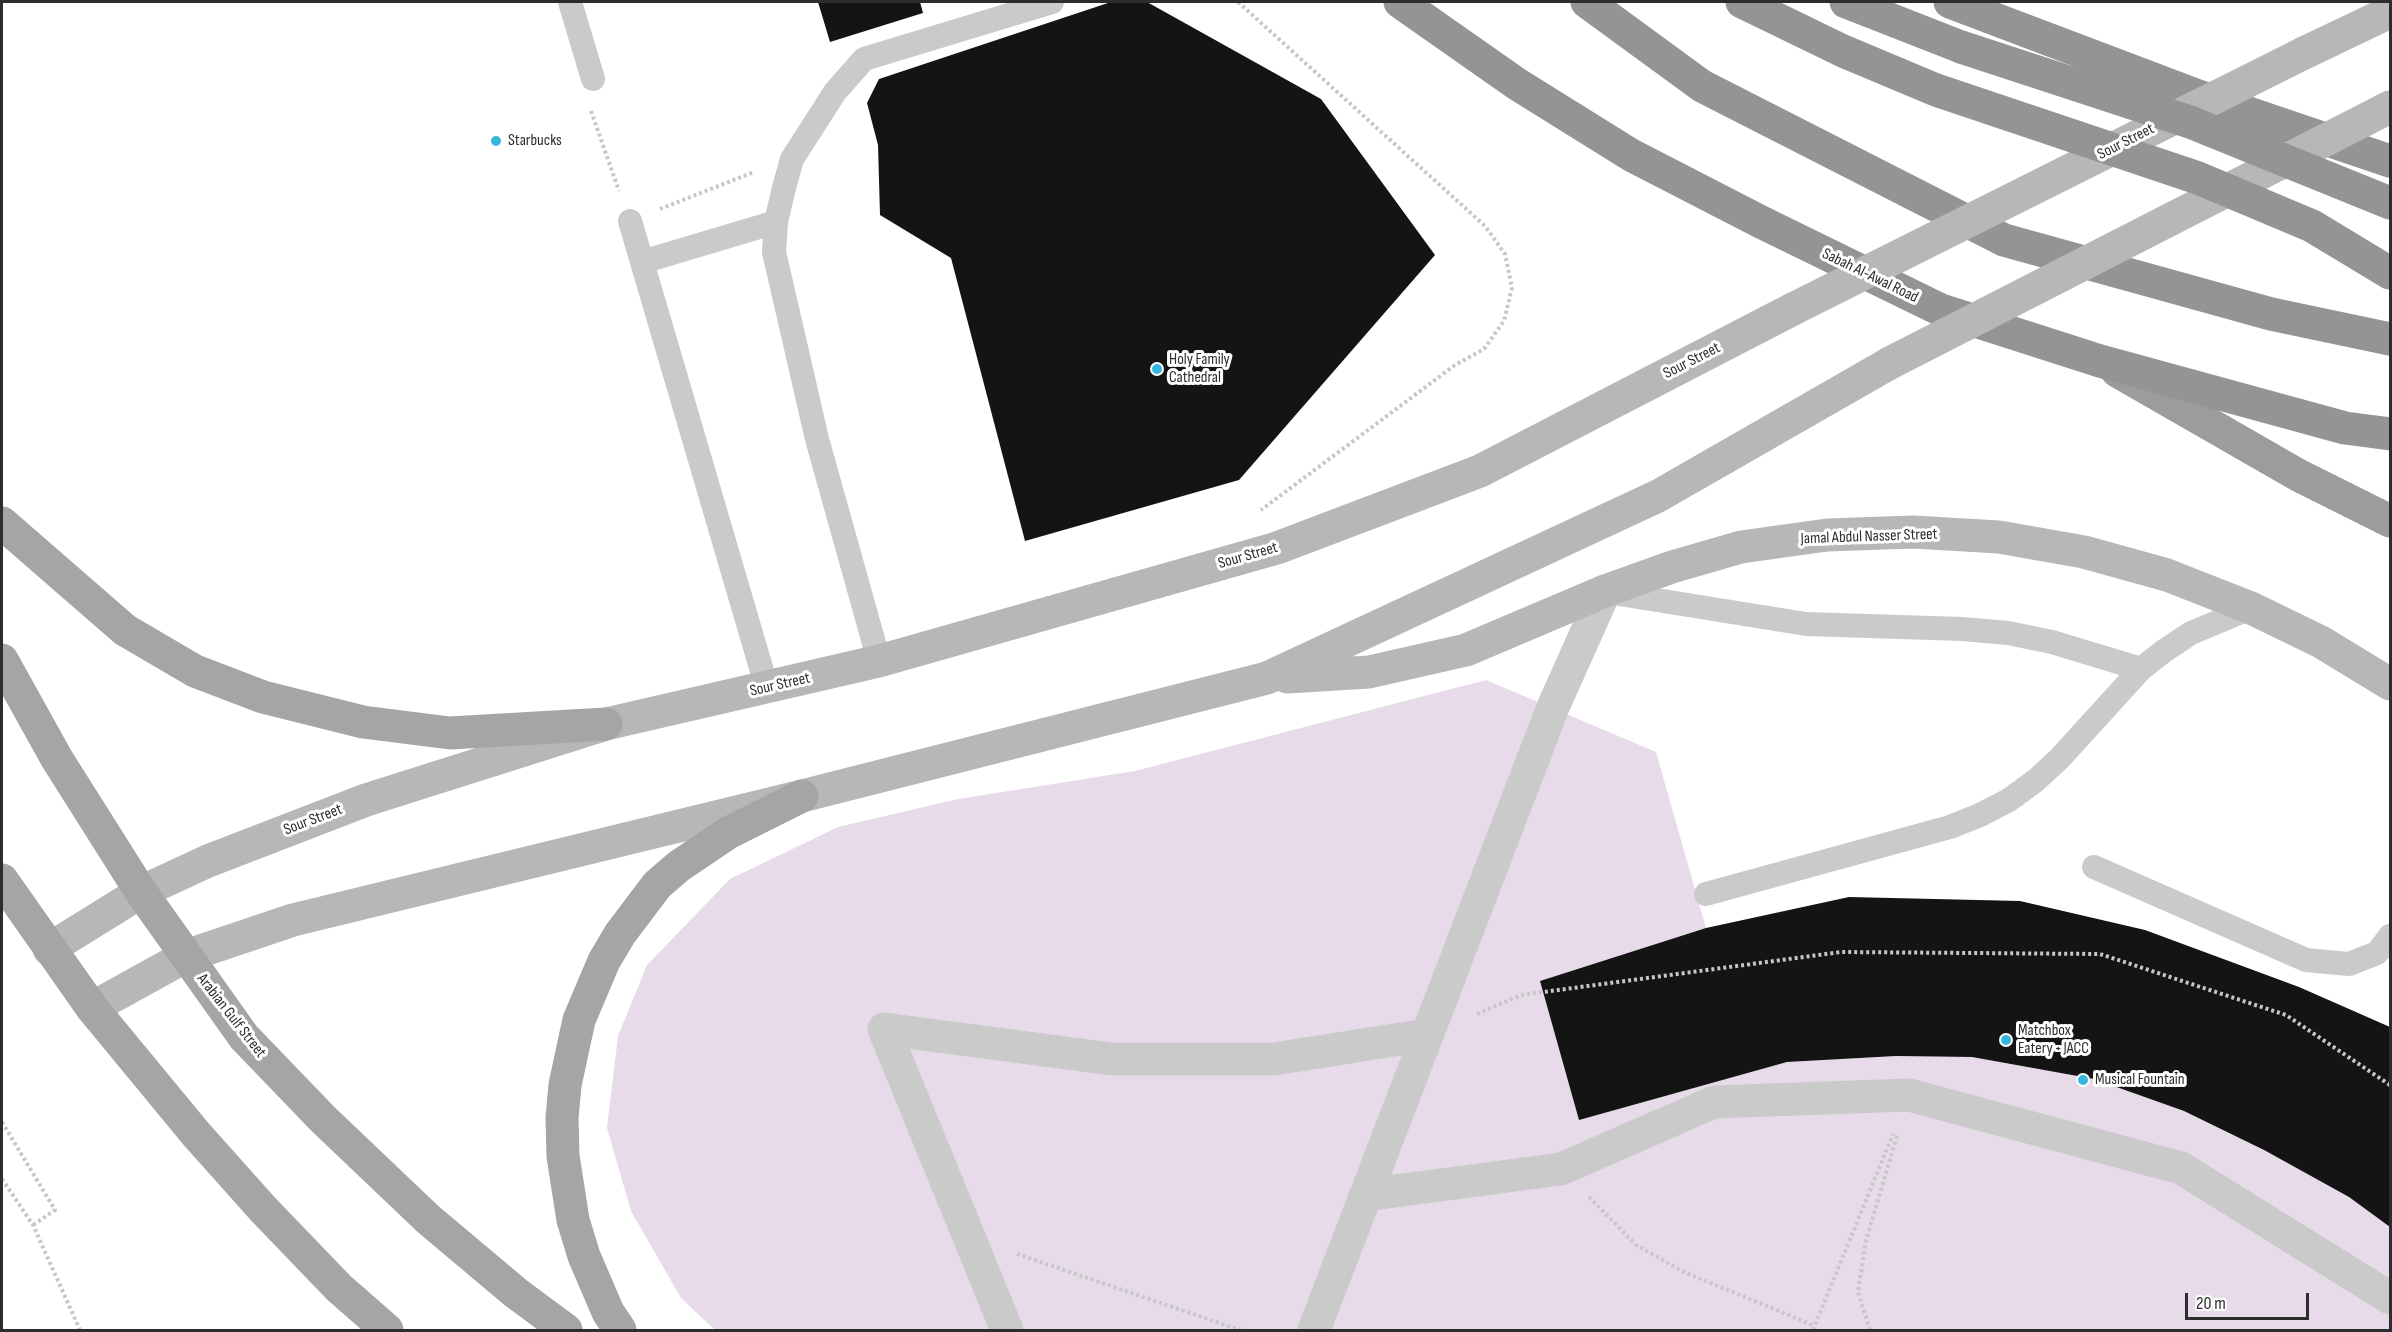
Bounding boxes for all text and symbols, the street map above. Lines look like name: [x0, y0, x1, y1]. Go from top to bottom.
street label: Sour Street: [2094, 120, 2158, 164]
place label: Starbucks: [508, 131, 562, 151]
marker: Starbucks: [489, 134, 503, 148]
street label: Sabah Al-Awal Road: [1819, 244, 1921, 308]
street label: Sour Street: [1660, 339, 1724, 383]
place label: Holy Family Cathedral: [1169, 350, 1230, 388]
marker: Holy Family Cathedral: [1150, 362, 1164, 376]
street label: Jamal Abdul Nasser Street: [1800, 525, 1938, 549]
street label: Sour Street: [1216, 538, 1280, 574]
street label: Sour Street: [748, 669, 812, 701]
street label: Sour Street: [281, 800, 345, 840]
street label: Arabian Gulf Street: [192, 970, 270, 1062]
place label: Matchbox Eatery - JACC: [2018, 1021, 2089, 1059]
marker: Matchbox Eatery - JACC: [1999, 1033, 2013, 1047]
place label: Musical Fountain: [2095, 1070, 2185, 1090]
marker: Musical Fountain: [2076, 1073, 2090, 1087]
scale bar: [2188, 1281, 2312, 1319]
text: 20 m: [2196, 1293, 2226, 1314]

